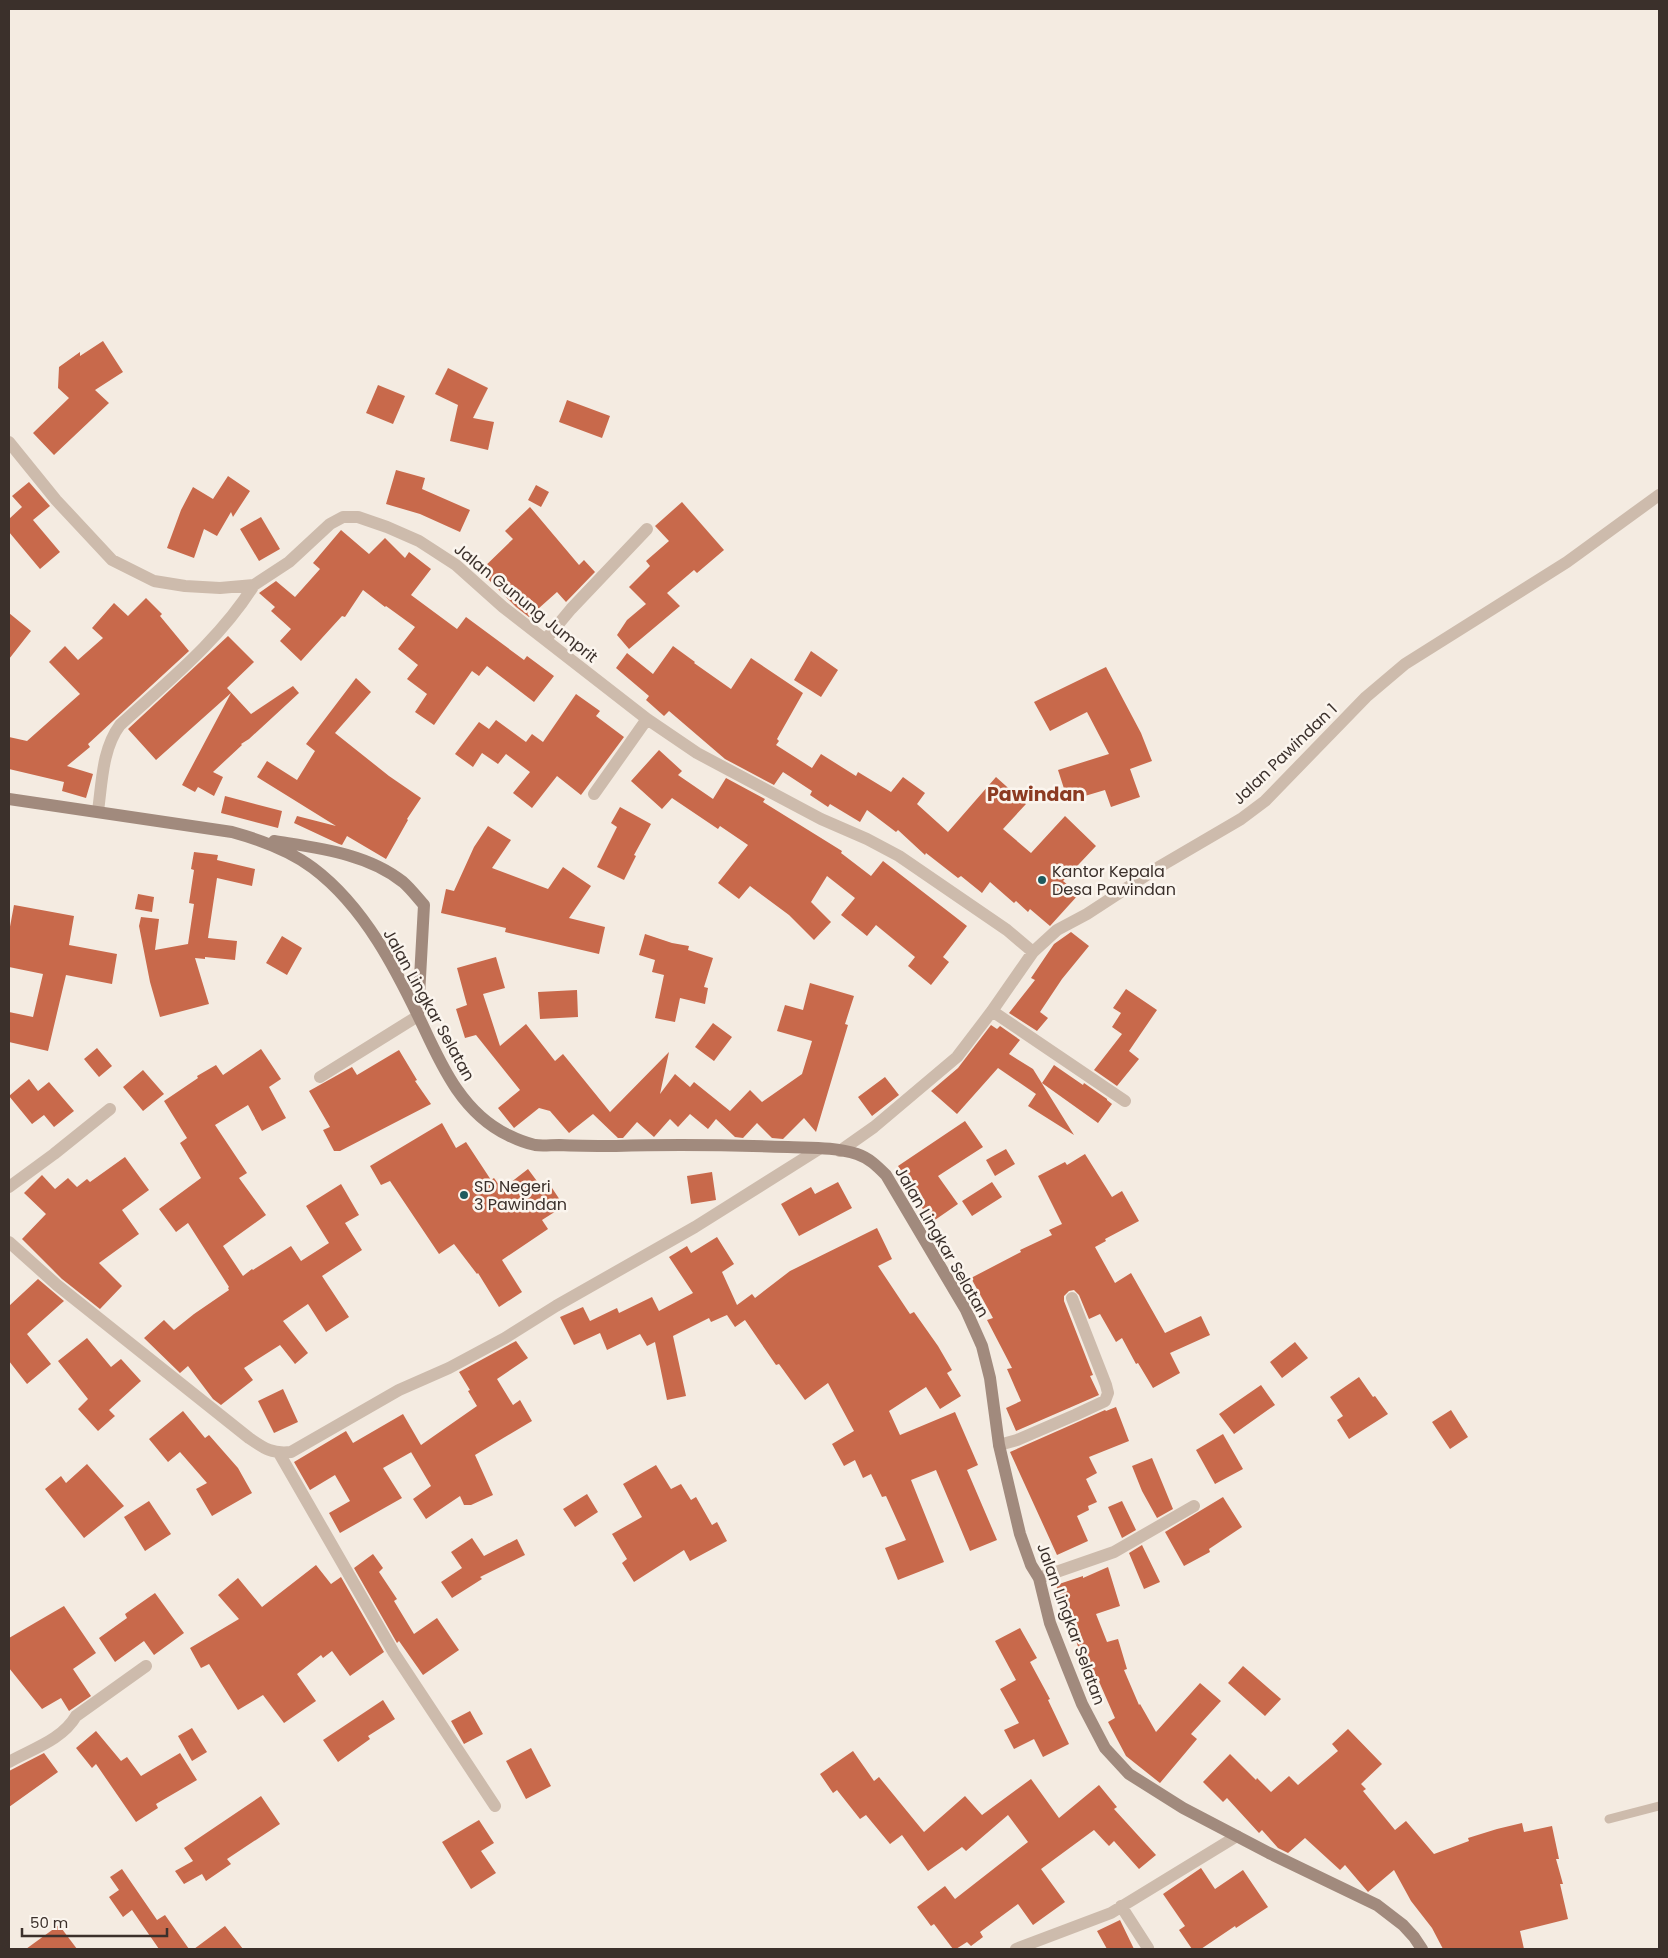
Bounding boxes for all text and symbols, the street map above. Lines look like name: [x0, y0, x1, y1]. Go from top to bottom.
street label: Jalan Gunung Jumprit: [449, 538, 603, 668]
street label: Jalan Pawindan 1: [1228, 698, 1342, 810]
district label: Pawindan: [987, 781, 1085, 808]
place label: Kantor Kepala Desa Pawindan: [1052, 860, 1176, 901]
marker: Kantor Kepala Desa Pawindan: [1036, 874, 1048, 886]
street label: Jalan Lingkar Selatan: [378, 925, 480, 1085]
street label: Jalan Lingkar Selatan: [889, 1162, 995, 1322]
place label: SD Negeri 3 Pawindan: [474, 1175, 567, 1216]
marker: SD Negeri 3 Pawindan: [458, 1189, 470, 1201]
street label: Jalan Lingkar Selatan: [1031, 1540, 1111, 1708]
scale bar: [22, 1906, 168, 1938]
text: 50 m: [30, 1912, 68, 1933]

